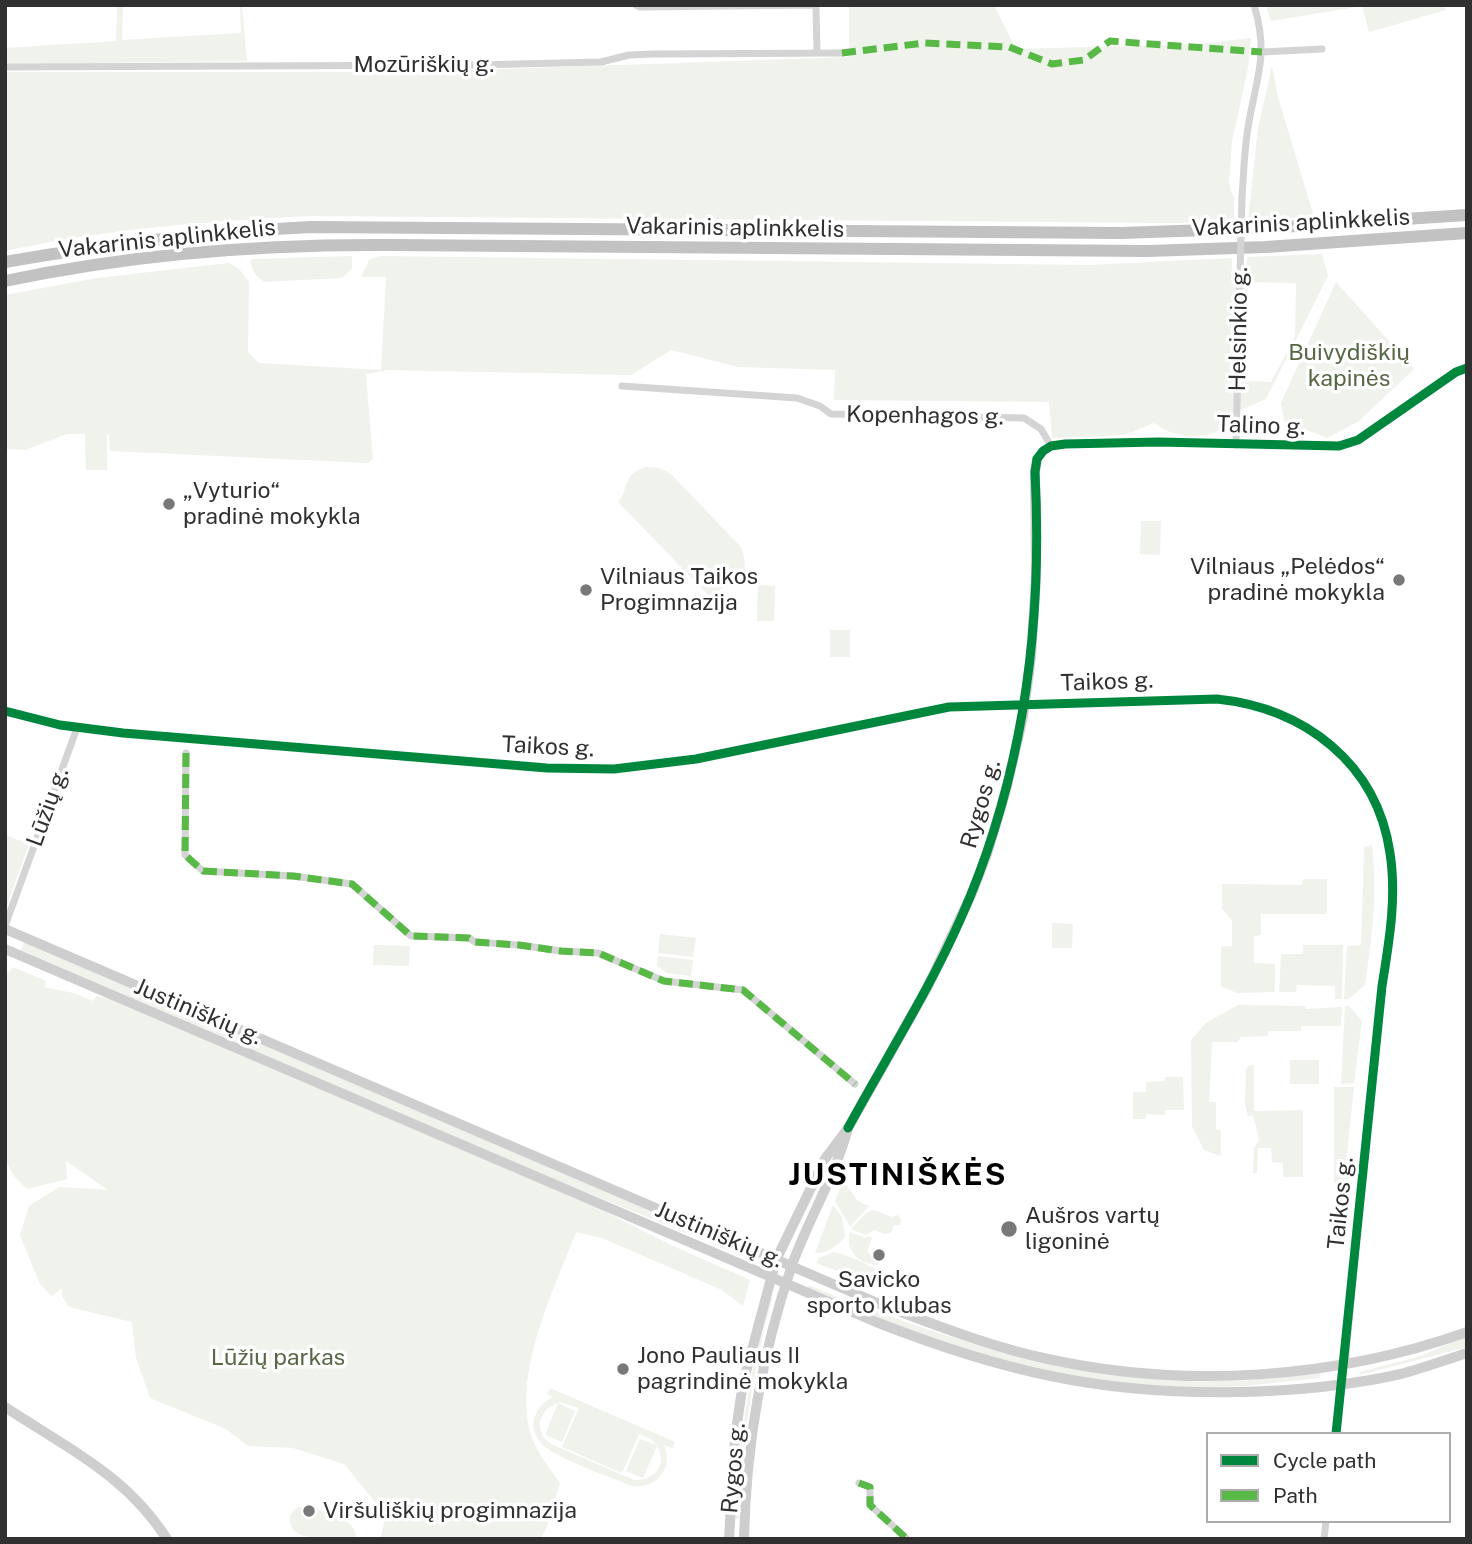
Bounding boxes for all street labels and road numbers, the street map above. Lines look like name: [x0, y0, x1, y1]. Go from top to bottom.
street label: Mozūriškių g.: [354, 51, 494, 79]
street label: Vakarinis aplinkkelis: [1191, 204, 1411, 242]
street label: Vakarinis aplinkkelis: [626, 212, 844, 244]
street label: Vakarinis aplinkkelis: [57, 214, 277, 264]
street label: Helsinkio g.: [1224, 266, 1254, 392]
street label: Kopenhagos g.: [846, 401, 1004, 431]
street label: Talino g.: [1216, 411, 1306, 441]
street label: Taikos g.: [1060, 667, 1154, 697]
street label: Taikos g.: [501, 731, 595, 763]
street label: Rygos g.: [955, 756, 1007, 852]
street label: Lūžių g.: [21, 764, 75, 850]
street label: Justiniškių g.: [130, 973, 266, 1051]
street label: Taikos g.: [1322, 1155, 1360, 1251]
street label: Justiniškių g.: [651, 1196, 787, 1274]
street label: Rygos g.: [716, 1421, 752, 1515]

